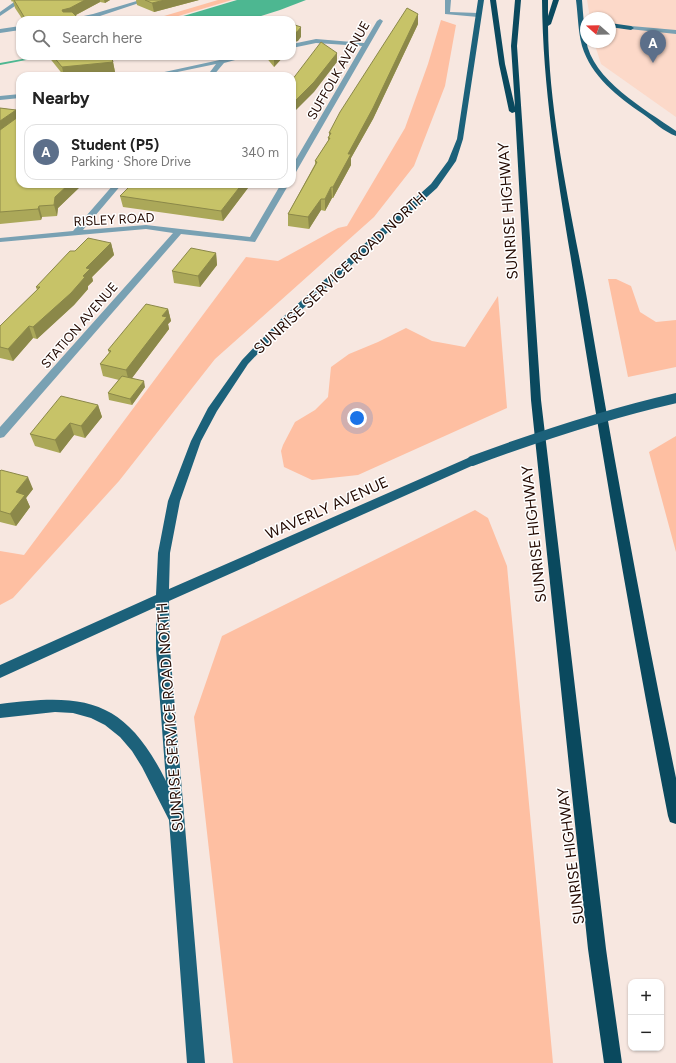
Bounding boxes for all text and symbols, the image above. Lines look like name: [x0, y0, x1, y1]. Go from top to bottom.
north arrow: [580, 12, 616, 48]
search box: [16, 16, 296, 60]
street label: SUFFOLK AVENUE: [304, 18, 373, 122]
icon: search: [30, 27, 52, 49]
text: Search here: [62, 29, 142, 47]
pin: A: [640, 30, 666, 63]
text: Nearby: [32, 88, 90, 108]
text: Student (P5): [71, 136, 159, 154]
street label: SUNRISE HIGHWAY: [494, 142, 522, 280]
text: A: [41, 145, 51, 160]
text: 340 m: [241, 145, 279, 160]
text: Parking · Shore Drive: [71, 154, 191, 169]
street label: SUNRISE SERVICE ROAD NORTH: [250, 188, 430, 358]
street label: RISLEY ROAD: [73, 210, 155, 229]
street label: STATION AVENUE: [38, 279, 121, 371]
your location: [347, 408, 367, 428]
street label: SUNRISE HIGHWAY: [518, 465, 550, 603]
street label: WAVERLY AVENUE: [263, 473, 391, 543]
street label: SUNRISE SERVICE ROAD NORTH: [153, 602, 187, 832]
street label: SUNRISE HIGHWAY: [554, 787, 588, 925]
map controls: [628, 979, 664, 1051]
button: +: [628, 979, 664, 1015]
button: −: [628, 1015, 664, 1051]

